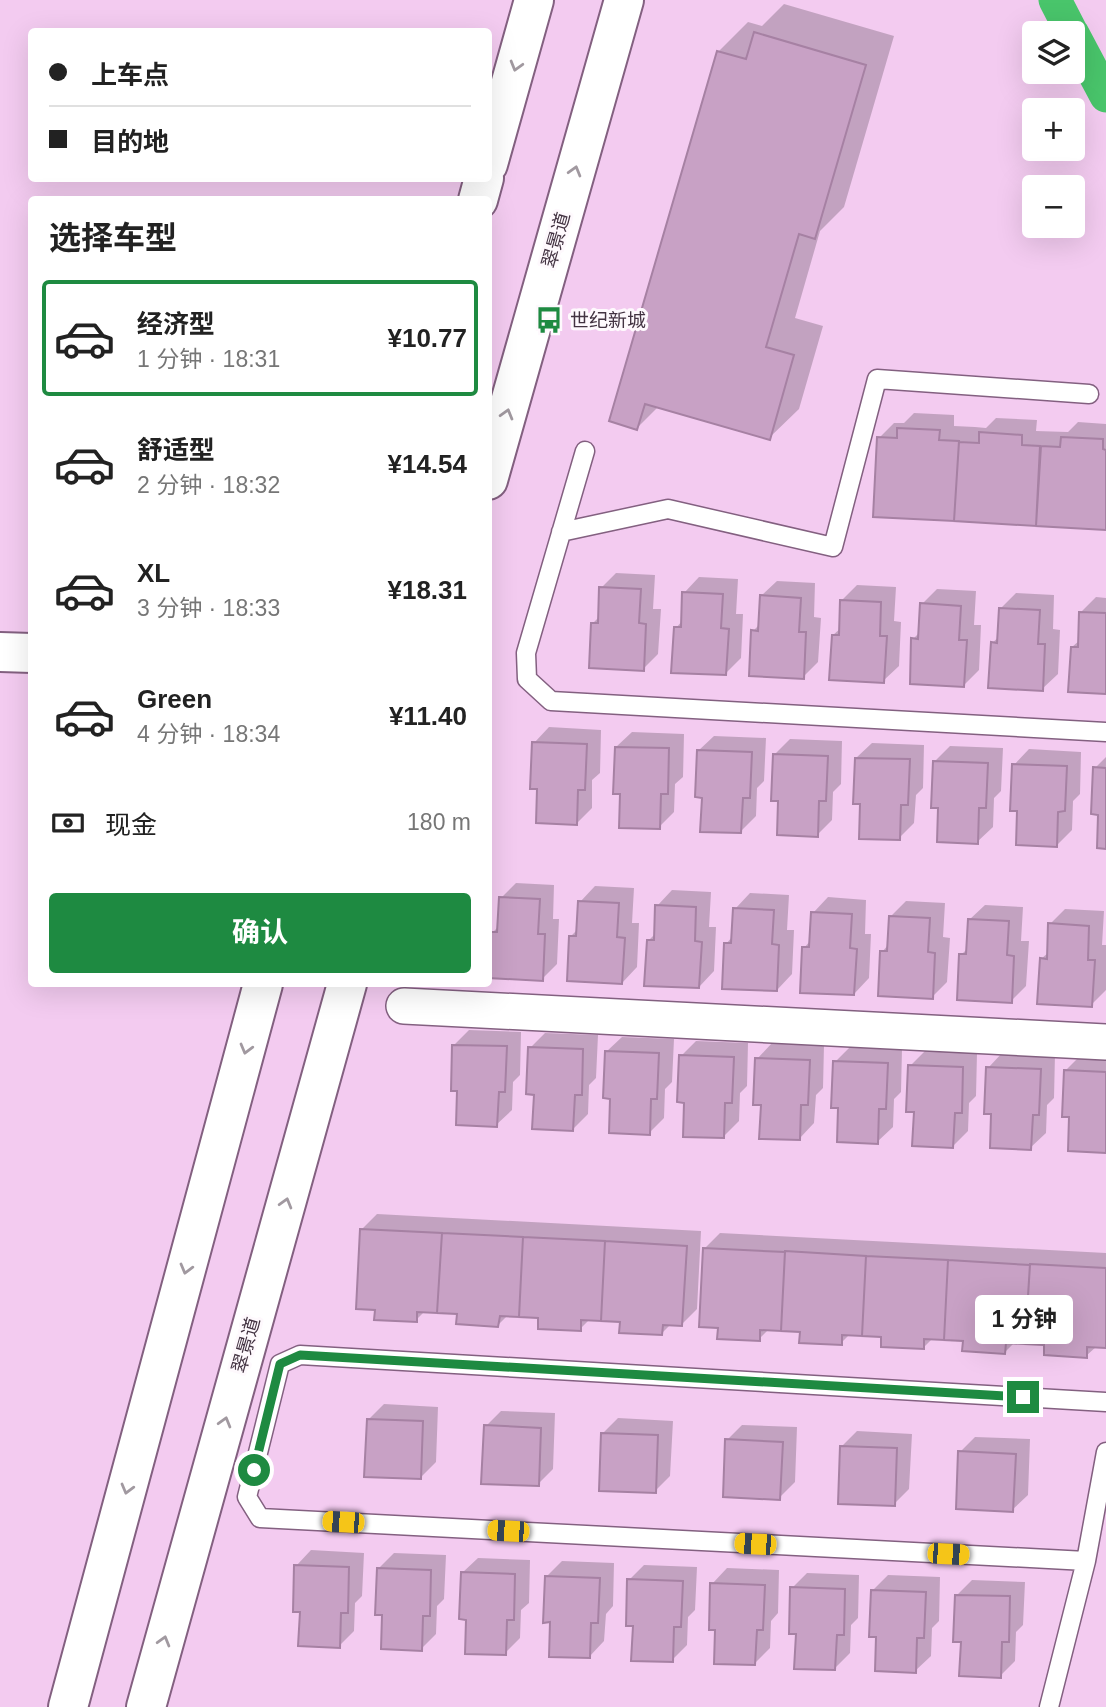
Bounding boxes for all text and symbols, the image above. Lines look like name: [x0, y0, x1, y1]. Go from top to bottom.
map controls: [1022, 21, 1085, 238]
button: layers: [1022, 21, 1085, 84]
text: 上车点: [91, 60, 169, 90]
one-way arrow: [509, 60, 524, 72]
button: +: [1022, 98, 1085, 161]
text: 目的地: [91, 127, 169, 157]
one-way arrow: [567, 166, 582, 178]
button: −: [1022, 175, 1085, 238]
street label: 翠景道: [538, 210, 574, 270]
text: 选择车型: [49, 220, 177, 256]
bus stop icon: 世纪新城: [534, 305, 564, 335]
icon: car: [53, 307, 116, 370]
text: 经济型: [137, 309, 215, 339]
place label: 世纪新城: [570, 310, 646, 331]
text: ¥10.77: [387, 323, 467, 353]
text: 1 分钟 · 18:31: [137, 346, 280, 372]
one-way arrow: [498, 408, 513, 420]
icon: car: [53, 433, 116, 496]
text: 舒适型: [137, 435, 215, 465]
text: ¥14.54: [387, 449, 467, 479]
text: 2 分钟 · 18:32: [137, 472, 280, 498]
text: XL: [137, 558, 170, 588]
icon: car: [53, 559, 116, 622]
text: ¥18.31: [387, 575, 467, 605]
text: 3 分钟 · 18:33: [137, 595, 280, 621]
text: Green: [137, 684, 212, 714]
icon: car: [53, 685, 116, 748]
text: ¥11.40: [389, 701, 467, 731]
text: 4 分钟 · 18:34: [137, 721, 280, 747]
icon: cash: [49, 804, 87, 842]
text: 180 m: [407, 809, 471, 835]
text: 现金: [105, 810, 157, 840]
button: 确认: [49, 893, 471, 973]
one-way arrow: [239, 1043, 254, 1055]
one-way arrow: [278, 1197, 292, 1209]
one-way arrow: [180, 1263, 195, 1275]
callout: 1 分钟: [974, 1296, 1072, 1344]
text: 1 分钟: [991, 1306, 1057, 1332]
street label: 翠景道: [228, 1315, 264, 1375]
route end: [1007, 1381, 1039, 1413]
one-way arrow: [217, 1416, 231, 1428]
route start: [238, 1454, 270, 1486]
one-way arrow: [121, 1483, 135, 1495]
car: [322, 1510, 365, 1534]
car: [487, 1519, 530, 1543]
car: [734, 1532, 777, 1556]
car: [927, 1542, 970, 1566]
one-way arrow: [156, 1635, 170, 1647]

